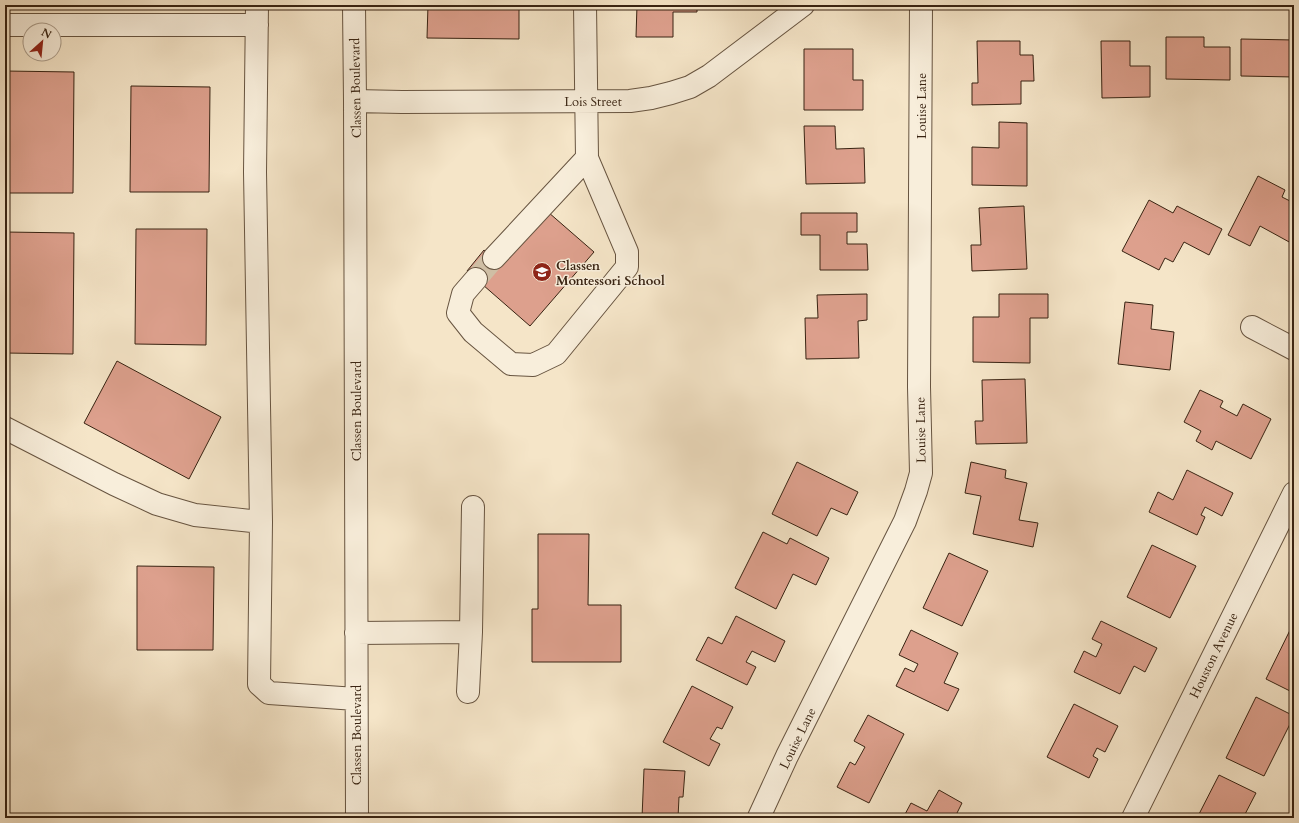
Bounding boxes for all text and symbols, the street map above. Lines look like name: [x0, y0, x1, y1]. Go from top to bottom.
north arrow: [22, 22, 62, 62]
text: N: [39, 25, 54, 43]
street label: Classen Boulevard: [346, 38, 366, 138]
street label: Louise Lane: [913, 73, 931, 139]
street label: Lois Street: [564, 93, 622, 111]
place label: Classen Montessori School: [556, 257, 665, 290]
school or university icon: Classen Montessori School: [531, 261, 553, 283]
street label: Classen Boulevard: [348, 361, 366, 461]
street label: Louise Lane: [911, 397, 931, 463]
street label: Houston Avenue: [1185, 609, 1243, 701]
street label: Classen Boulevard: [348, 685, 366, 785]
street label: Louise Lane: [775, 705, 821, 772]

